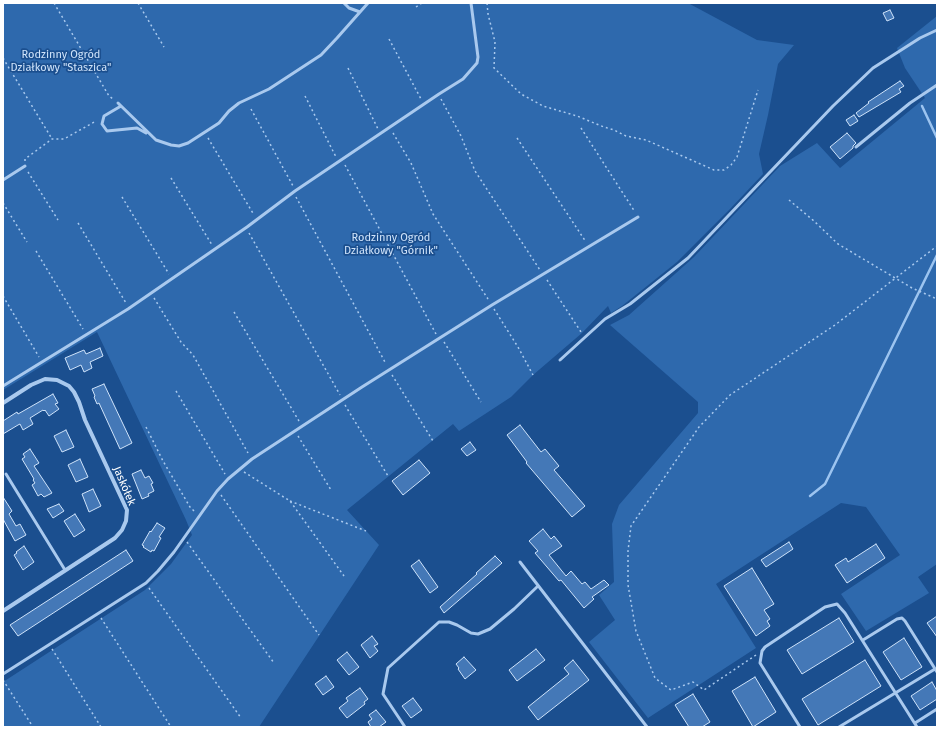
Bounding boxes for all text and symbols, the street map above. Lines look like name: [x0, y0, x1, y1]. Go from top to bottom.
park label: Rodzinny Ogród Działkowy "Staszica": [11, 48, 111, 74]
park label: Rodzinny Ogród Działkowy "Górnik": [344, 231, 438, 257]
street label: Jaskółek: [110, 464, 138, 508]

